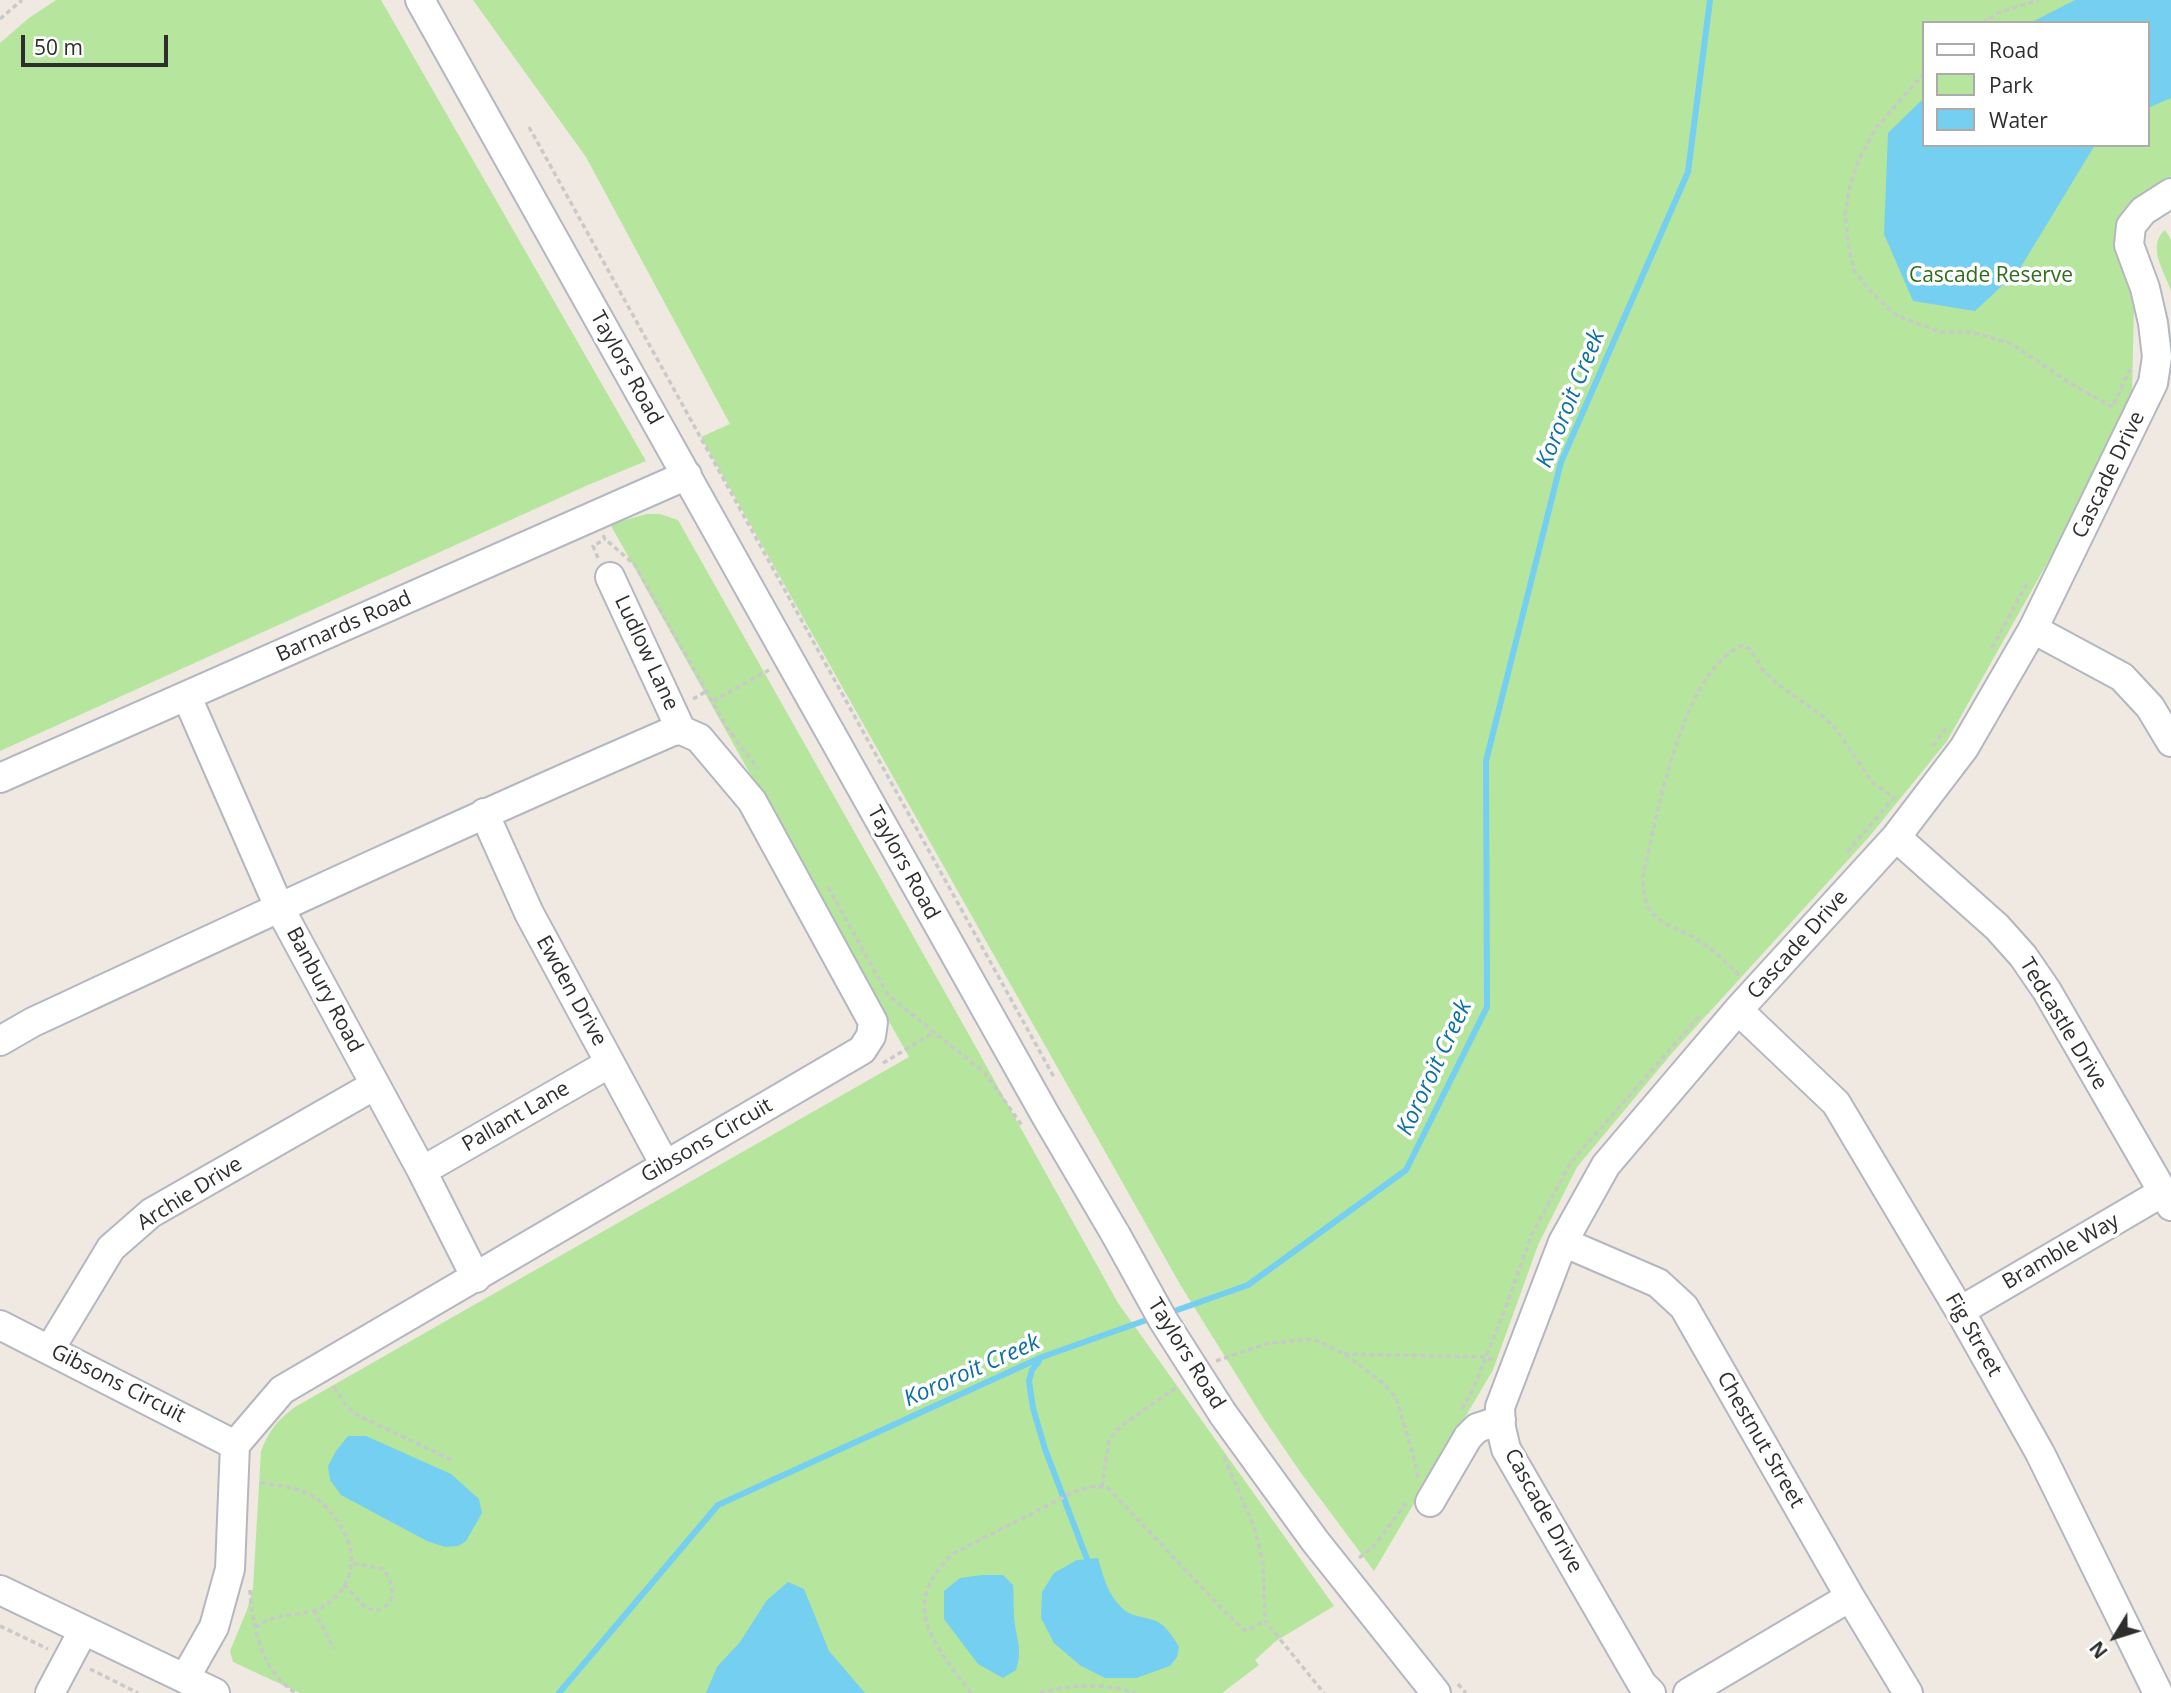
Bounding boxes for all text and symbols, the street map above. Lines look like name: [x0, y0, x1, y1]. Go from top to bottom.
scale bar: [24, 21, 172, 65]
legend: [1923, 21, 2150, 147]
text: 50 m: [34, 33, 83, 61]
text: Road: [1989, 36, 2039, 64]
text: Park: [1989, 71, 2033, 99]
text: Water: [1989, 106, 2048, 134]
park label: Cascade Reserve: [1909, 263, 2073, 289]
street label: Taylors Road: [584, 307, 668, 429]
water label: Kororoit Creek: [1531, 326, 1611, 472]
street label: Cascade Drive: [2067, 407, 2151, 543]
street label: Barnards Road: [272, 586, 416, 668]
street label: Ludlow Lane: [608, 592, 684, 714]
street label: Taylors Road: [861, 802, 945, 924]
street label: Cascade Drive: [1742, 885, 1854, 1005]
street label: Banbury Road: [280, 923, 368, 1057]
street label: Ewden Drive: [530, 931, 612, 1051]
street label: Tedcastle Drive: [2014, 953, 2112, 1095]
water label: Kororoit Creek: [1392, 996, 1478, 1140]
street label: Pallant Lane: [458, 1076, 574, 1158]
street label: Gibsons Circuit: [637, 1093, 777, 1189]
street label: Archie Drive: [133, 1152, 247, 1236]
street label: Bramble Way: [1998, 1209, 2124, 1295]
street label: Fig Street: [1939, 1289, 2007, 1381]
street label: Taylors Road: [1142, 1294, 1230, 1414]
water label: Kororoit Creek: [900, 1329, 1044, 1413]
street label: Gibsons Circuit: [47, 1339, 189, 1429]
street label: Chestnut Street: [1711, 1368, 1809, 1512]
street label: Cascade Drive: [1498, 1444, 1588, 1578]
north arrow: [2080, 1602, 2150, 1672]
text: N: [2083, 1636, 2113, 1664]

